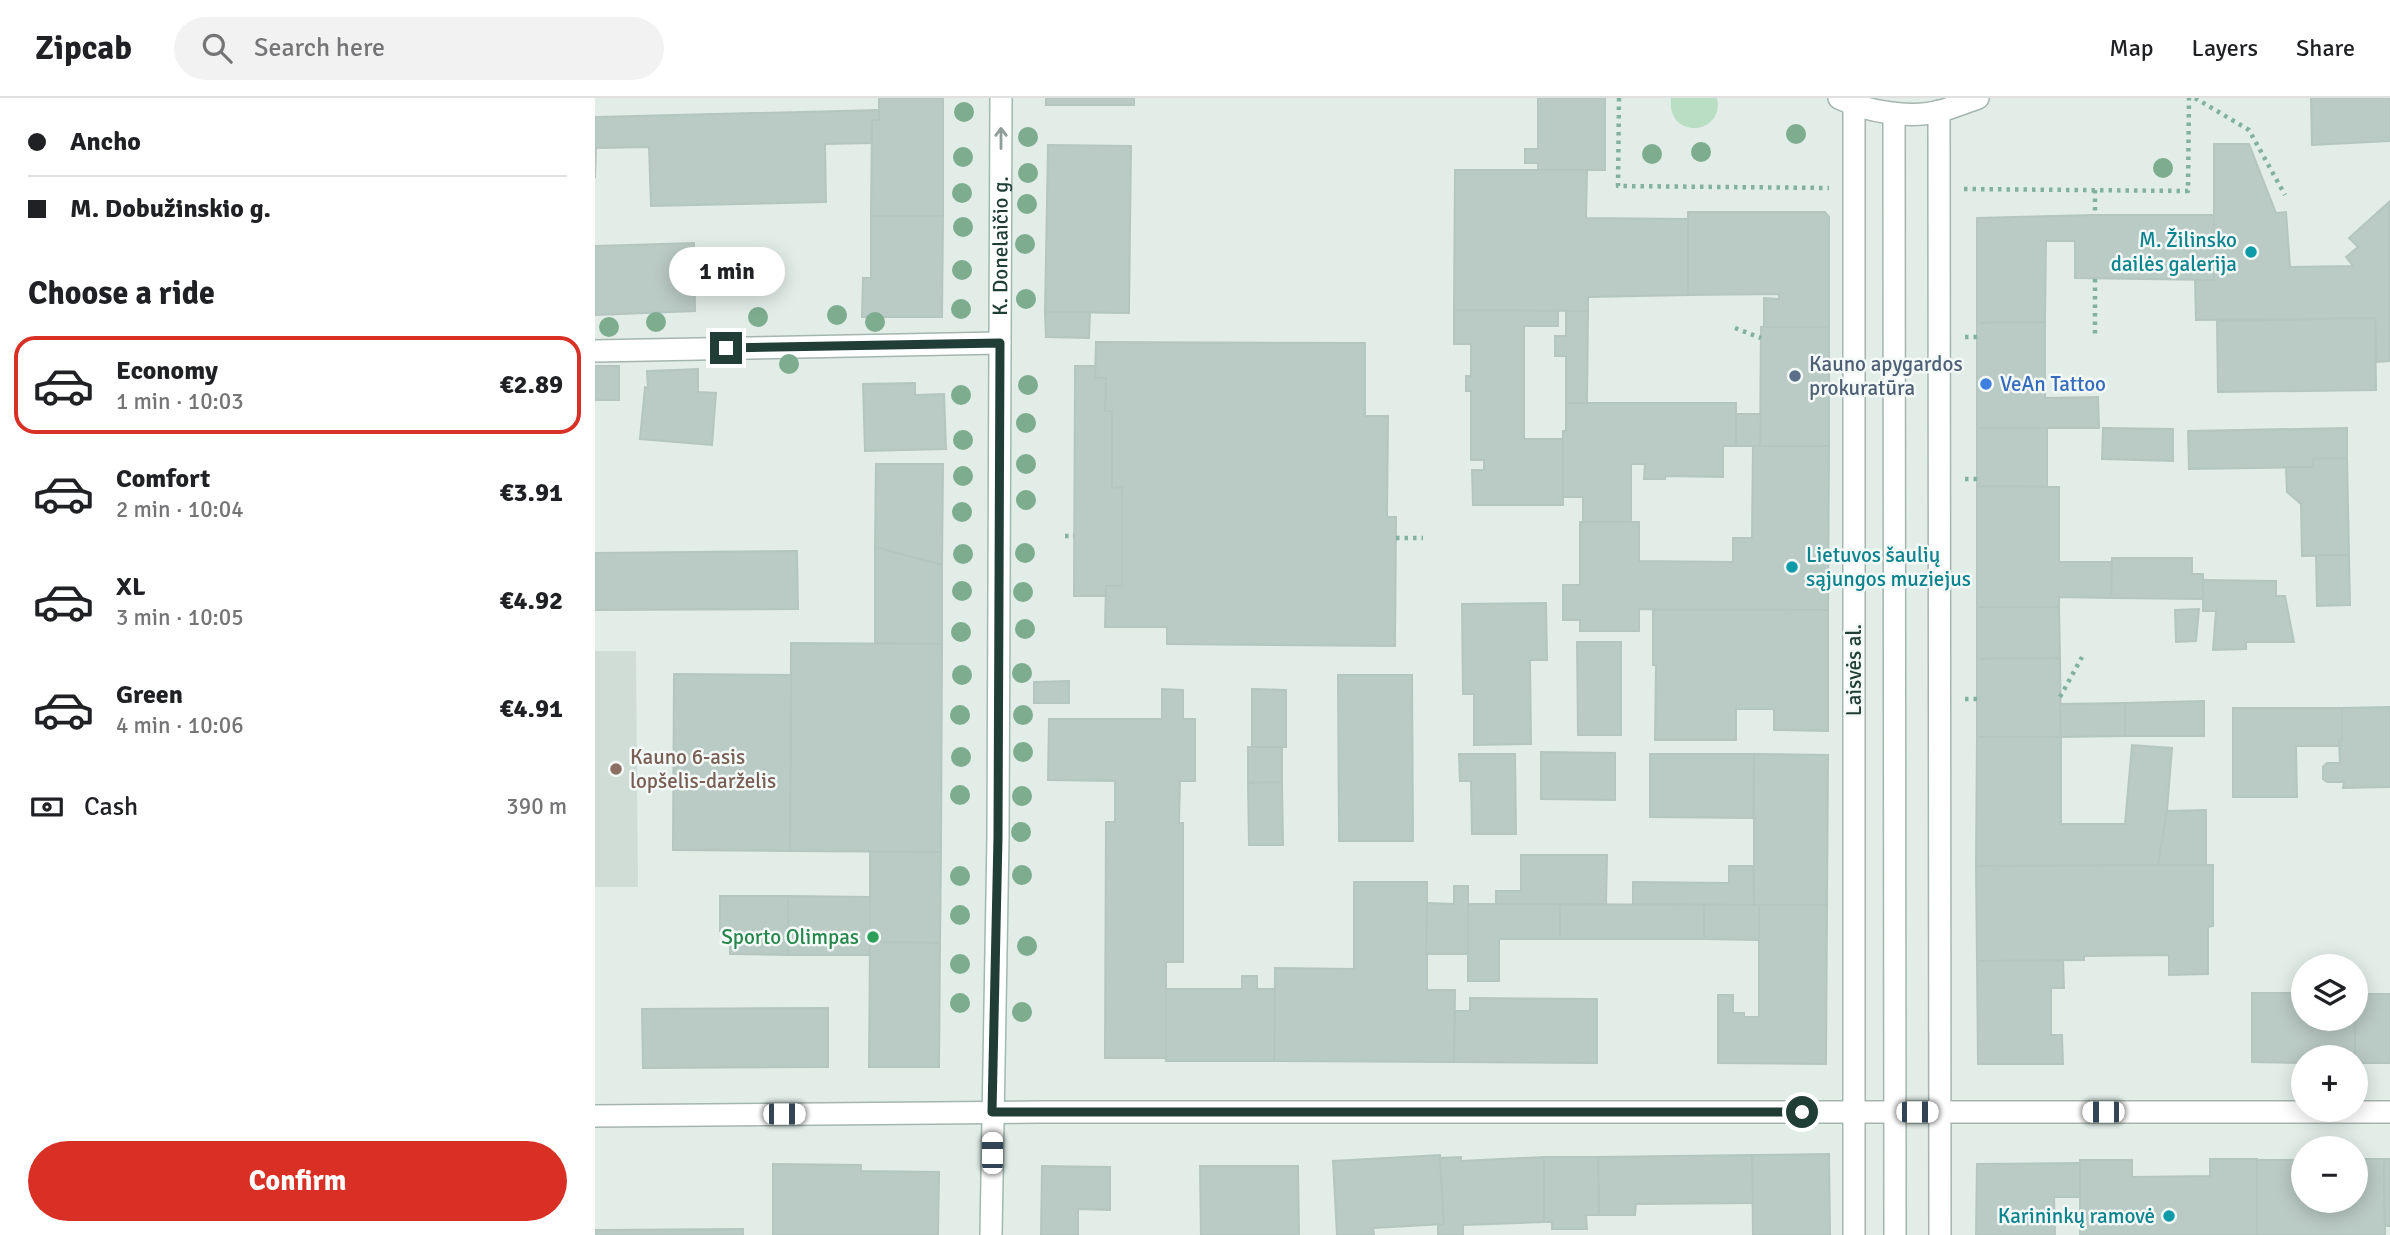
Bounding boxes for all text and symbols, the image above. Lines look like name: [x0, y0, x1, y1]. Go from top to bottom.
search box: [174, 17, 664, 80]
text: Zipcab: [35, 28, 132, 69]
icon: search: [198, 29, 236, 67]
text: Search here: [254, 32, 385, 64]
text: Map: [2109, 33, 2154, 63]
text: Layers: [2192, 33, 2258, 63]
text: Share: [2296, 33, 2355, 63]
text: Ancho: [70, 126, 141, 158]
one-way arrow: [994, 126, 1008, 149]
street label: K. Donelaičio g.: [987, 176, 1014, 316]
text: M. Dobužinskio g.: [70, 193, 271, 225]
place label: M. Žilinsko dailės galerija: [2111, 227, 2237, 277]
marker: M. Žilinsko dailės galerija: [2243, 244, 2259, 260]
callout: 1 min: [668, 246, 784, 296]
text: 1 min: [699, 257, 755, 286]
text: Choose a ride: [28, 274, 215, 313]
route end: [710, 332, 742, 364]
place label: Kauno apygardos prokuratūra: [1809, 351, 1963, 401]
icon: car: [32, 354, 95, 417]
text: Economy: [116, 355, 218, 387]
marker: Kauno apygardos prokuratūra: [1787, 368, 1803, 384]
text: €2.89: [499, 369, 563, 401]
place label: VeAn Tattoo: [2000, 371, 2106, 397]
marker: VeAn Tattoo: [1978, 376, 1994, 392]
text: 1 min · 10:03: [116, 387, 244, 416]
icon: car: [32, 462, 95, 525]
text: Comfort: [116, 463, 210, 495]
text: €3.91: [499, 477, 563, 509]
text: 2 min · 10:04: [116, 495, 244, 524]
place label: Lietuvos šaulių sąjungos muziejus: [1806, 542, 1971, 592]
marker: Lietuvos šaulių sąjungos muziejus: [1784, 559, 1800, 575]
icon: car: [32, 570, 95, 633]
text: XL: [116, 571, 146, 603]
text: €4.92: [499, 585, 563, 617]
text: 3 min · 10:05: [116, 603, 244, 632]
street label: Laisvės al.: [1841, 624, 1867, 716]
icon: car: [32, 678, 95, 741]
text: Green: [116, 679, 183, 711]
text: €4.91: [499, 693, 563, 725]
text: 4 min · 10:06: [116, 711, 244, 740]
place label: Kauno 6-asis lopšelis-darželis: [630, 744, 776, 794]
marker: Kauno 6-asis lopšelis-darželis: [608, 761, 624, 777]
icon: cash: [28, 788, 66, 826]
text: Cash: [84, 791, 138, 823]
text: 390 m: [506, 792, 567, 821]
place label: Sporto Olimpas: [721, 924, 859, 950]
marker: Sporto Olimpas: [865, 929, 881, 945]
map controls: [2291, 954, 2368, 1213]
button: layers: [2291, 954, 2368, 1031]
button: +: [2291, 1045, 2368, 1122]
route start: [1786, 1096, 1818, 1128]
car: [1897, 1102, 1939, 1123]
car: [2083, 1102, 2125, 1123]
car: [764, 1104, 806, 1125]
car: [982, 1132, 1003, 1174]
button: −: [2291, 1136, 2368, 1213]
button: Confirm: [28, 1141, 567, 1221]
place label: Karininkų ramovė: [1998, 1203, 2155, 1229]
marker: Karininkų ramovė: [2161, 1208, 2177, 1224]

